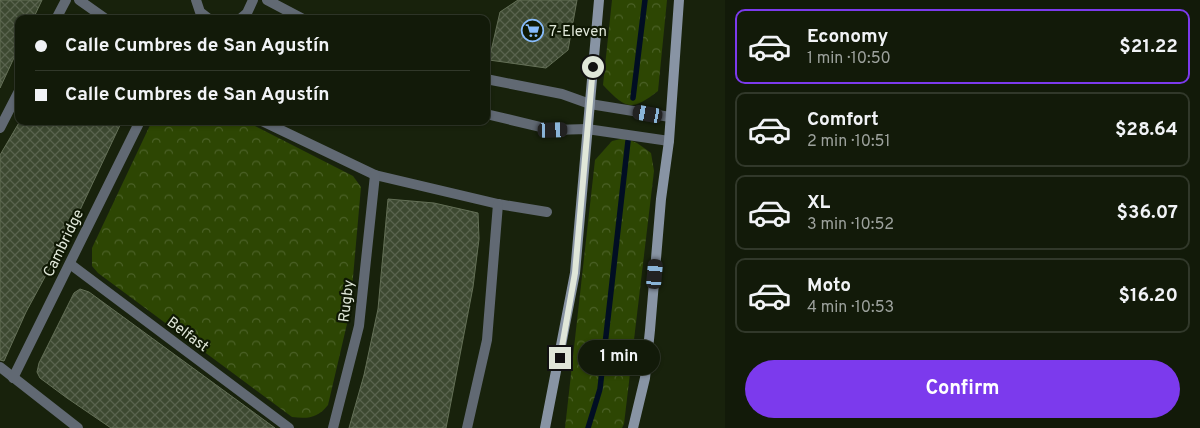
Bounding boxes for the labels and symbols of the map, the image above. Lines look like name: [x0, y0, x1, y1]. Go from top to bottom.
supermarket icon: 7-Eleven: [521, 19, 545, 43]
place label: 7-Eleven: [549, 23, 607, 42]
route start: [582, 56, 604, 78]
car: [631, 104, 664, 124]
car: [537, 122, 568, 138]
street label: Cambridge: [40, 207, 89, 281]
car: [646, 258, 663, 290]
street label: Rugby: [335, 279, 360, 324]
street label: Belfast: [162, 313, 212, 357]
callout: 1 min: [578, 340, 660, 376]
route end: [549, 347, 571, 369]

